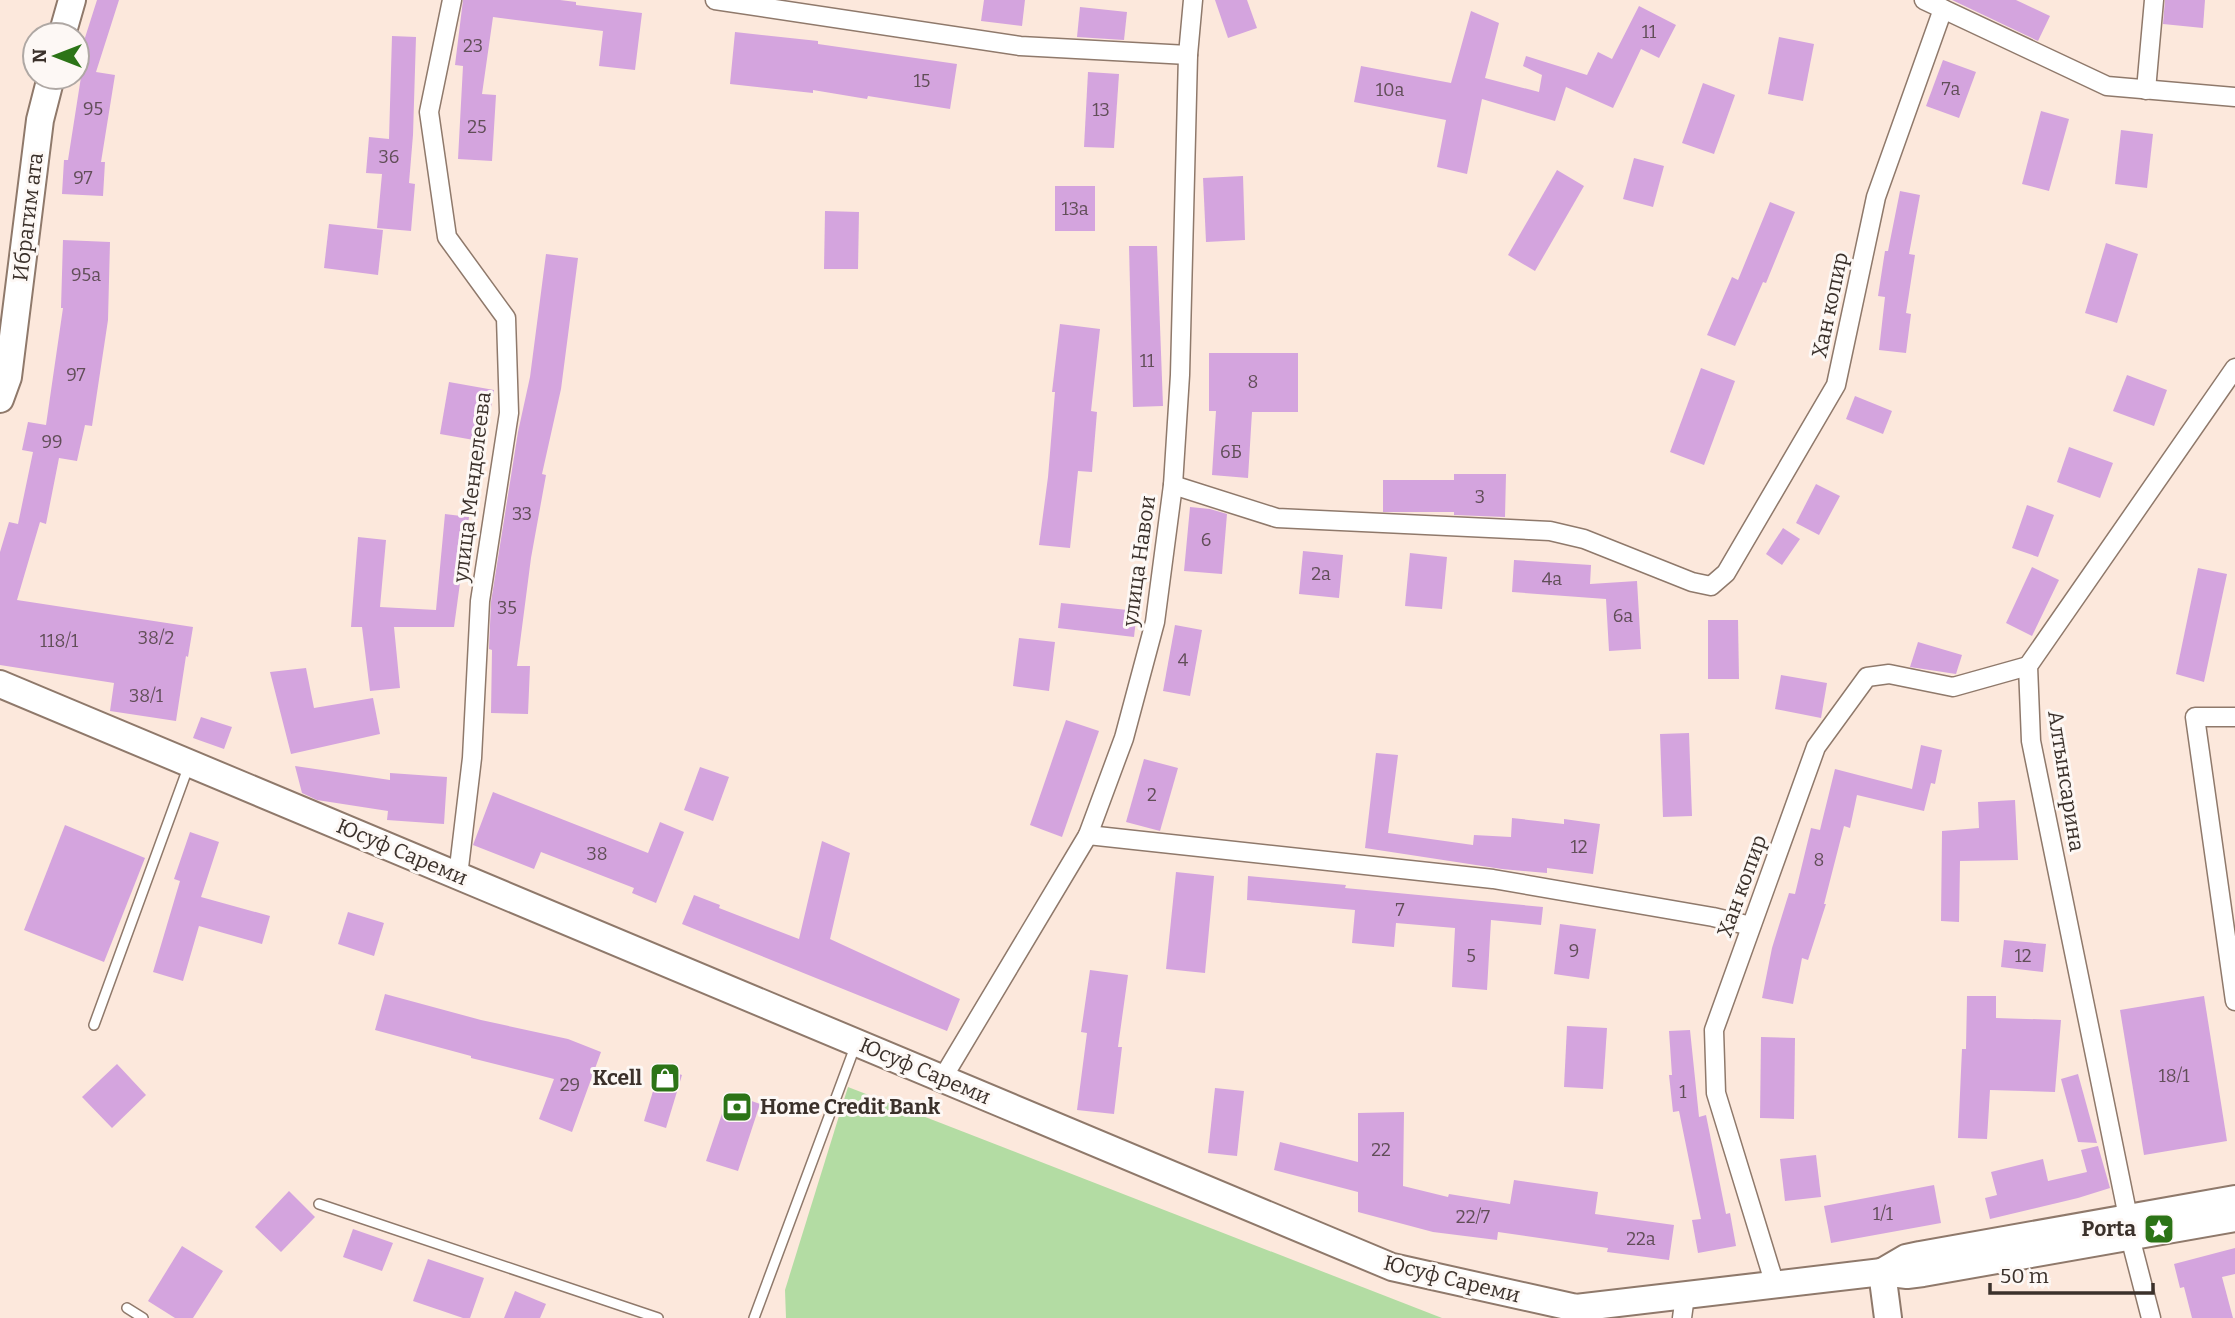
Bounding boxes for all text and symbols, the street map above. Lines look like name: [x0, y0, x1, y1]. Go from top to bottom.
north arrow: [21, 21, 91, 91]
house number: 11: [1642, 21, 1657, 43]
house number: 23: [463, 35, 483, 57]
text: N: [28, 48, 51, 63]
house number: 15: [914, 70, 930, 92]
house number: 7а: [1942, 78, 1961, 100]
house number: 10а: [1376, 79, 1404, 101]
house number: 95: [83, 98, 103, 120]
house number: 13: [1092, 99, 1110, 121]
house number: 25: [467, 116, 487, 138]
house number: 36: [379, 146, 399, 168]
street label: Ибрагим ата: [7, 151, 49, 283]
house number: 97: [73, 167, 93, 189]
house number: 13а: [1061, 198, 1089, 220]
street label: Хан копир: [1806, 250, 1854, 360]
house number: 95а: [71, 264, 101, 286]
house number: 11: [1140, 350, 1155, 372]
house number: 97: [66, 364, 86, 386]
house number: 8: [1248, 371, 1258, 393]
street label: улица Менделеева: [447, 390, 497, 585]
house number: 99: [41, 431, 63, 453]
house number: 6Б: [1220, 441, 1242, 463]
house number: 3: [1475, 486, 1485, 508]
street label: улица Навои: [1117, 494, 1161, 629]
house number: 33: [512, 503, 532, 525]
house number: 6: [1201, 529, 1211, 551]
house number: 2а: [1311, 563, 1331, 585]
house number: 4а: [1542, 568, 1562, 590]
house number: 35: [497, 597, 517, 619]
house number: 6а: [1613, 605, 1633, 627]
house number: 38/2: [138, 627, 174, 649]
house number: 118/1: [40, 630, 79, 652]
house number: 4: [1178, 649, 1189, 671]
house number: 38/1: [129, 685, 164, 707]
street label: Алтынсарина: [2042, 709, 2090, 854]
house number: 2: [1147, 784, 1157, 806]
street label: Юсуф Сареми: [333, 813, 471, 891]
street label: Хан копир: [1711, 831, 1773, 941]
house number: 12: [1570, 836, 1588, 858]
house number: 38: [586, 843, 608, 865]
house number: 8: [1814, 849, 1824, 871]
house number: 7: [1395, 899, 1405, 921]
house number: 9: [1569, 940, 1579, 962]
house number: 5: [1466, 945, 1476, 967]
house number: 12: [2014, 945, 2032, 967]
street label: Юсуф Сареми: [856, 1032, 994, 1110]
shop icon: Kcell: [648, 1061, 682, 1095]
place label: Kcell: [593, 1065, 642, 1091]
house number: 18/1: [2158, 1065, 2190, 1087]
house number: 29: [560, 1074, 580, 1096]
house number: 1: [1679, 1081, 1687, 1103]
bank icon: Home Credit Bank: [720, 1090, 754, 1124]
place label: Home Credit Bank: [760, 1094, 941, 1120]
house number: 22: [1371, 1139, 1391, 1161]
house number: 1/1: [1873, 1203, 1894, 1225]
house number: 22/7: [1456, 1206, 1490, 1228]
place icon: Porta: [2142, 1212, 2176, 1246]
place label: Porta: [2082, 1216, 2136, 1242]
house number: 22а: [1626, 1228, 1656, 1250]
street label: Юсуф Сареми: [1381, 1250, 1523, 1309]
scale bar: [1990, 1252, 2153, 1296]
text: 50 m: [2000, 1263, 2049, 1289]

